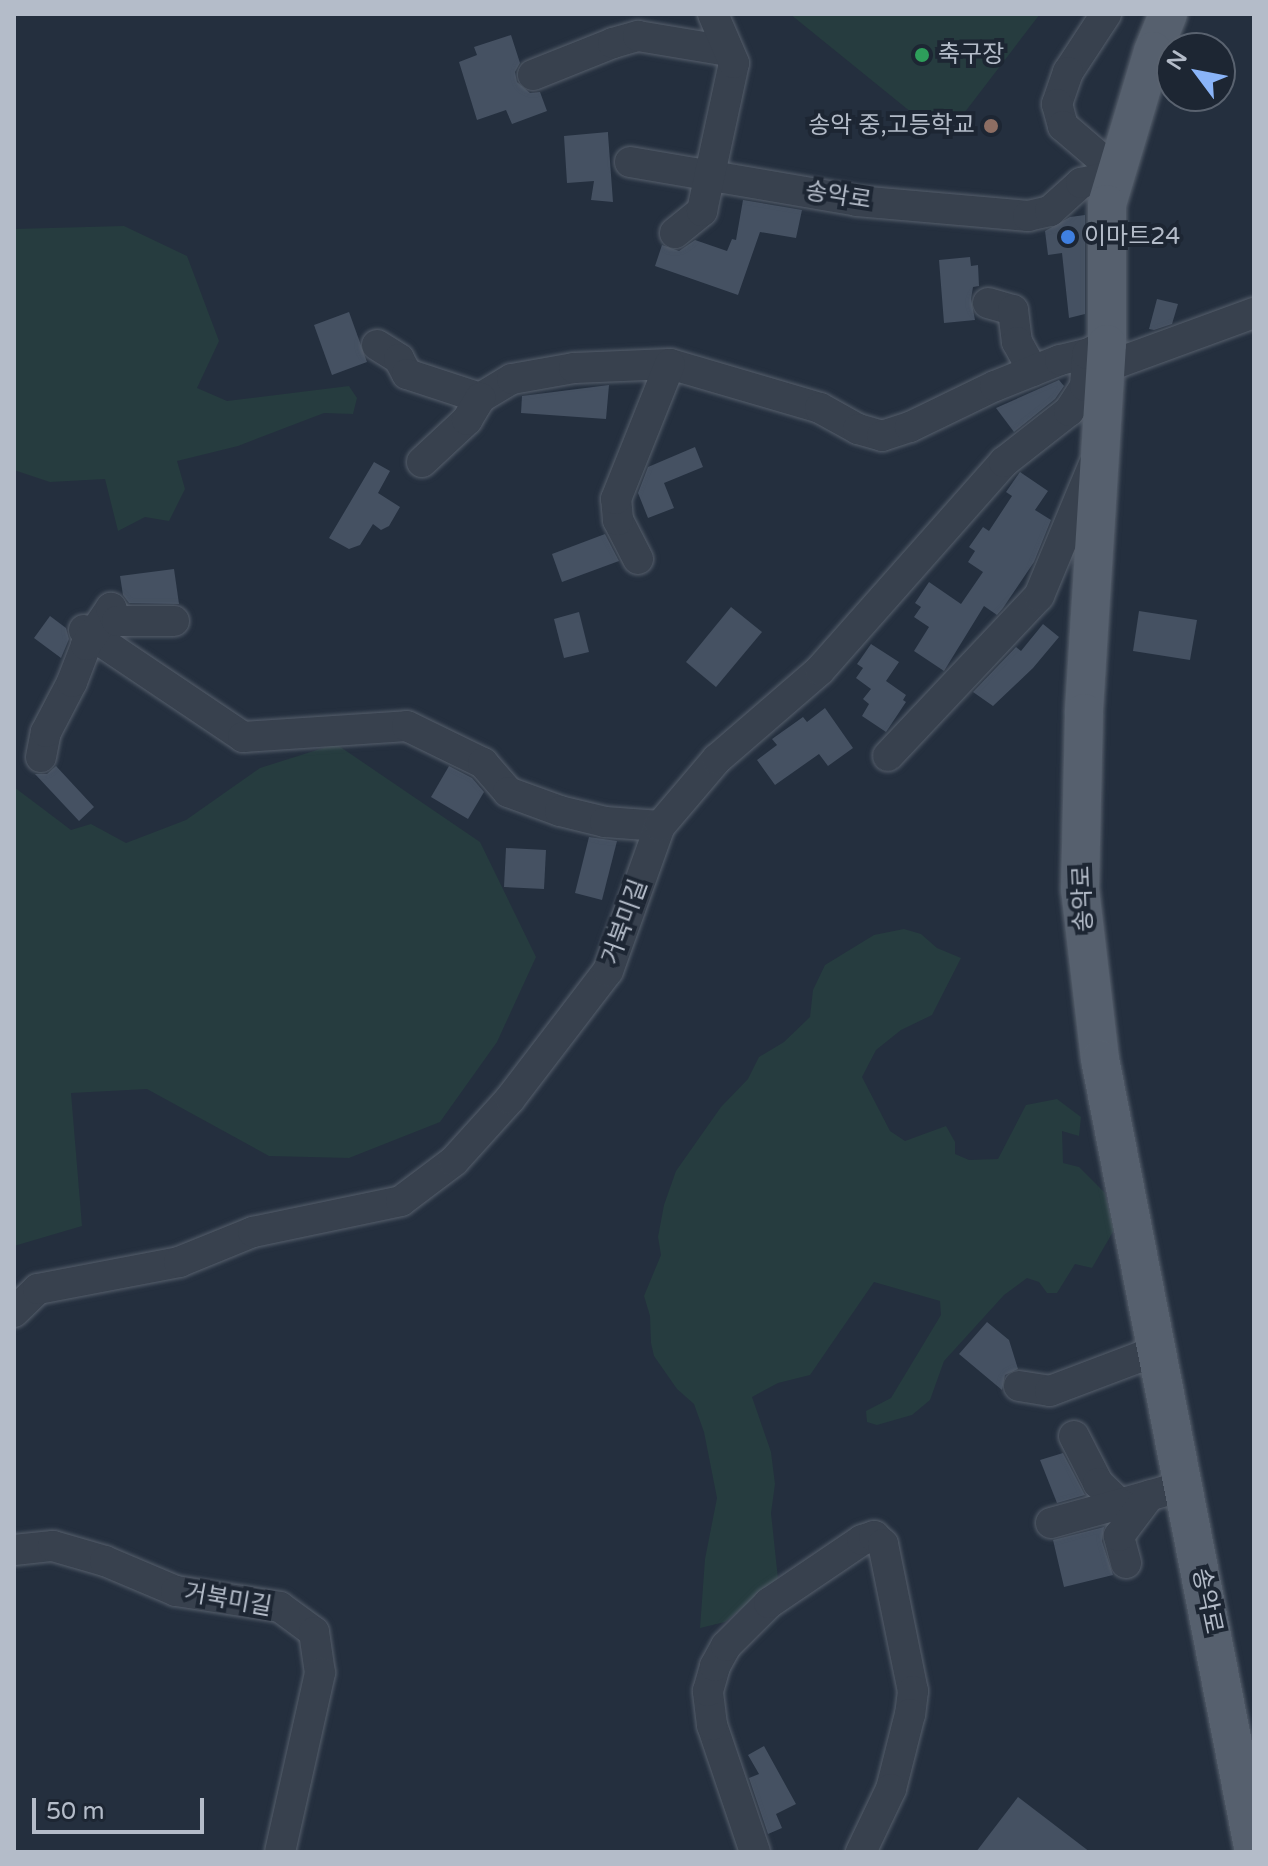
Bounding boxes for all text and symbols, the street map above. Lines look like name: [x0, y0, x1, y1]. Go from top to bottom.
north arrow: [1156, 32, 1236, 112]
place label: 축구장: [938, 41, 1004, 69]
marker: 축구장: [913, 46, 931, 64]
text: N: [1162, 46, 1193, 75]
place label: 송악 중,고등학교: [808, 112, 975, 140]
marker: 송악 중,고등학교: [982, 117, 1000, 135]
street label: 송악로: [803, 177, 873, 215]
place label: 이마트24: [1084, 223, 1180, 251]
marker: 이마트24: [1059, 228, 1077, 246]
street label: 송악로: [1067, 865, 1099, 933]
street label: 거북미길: [596, 876, 654, 968]
street label: 송악로: [1186, 1566, 1228, 1636]
street label: 거북미길: [182, 1578, 274, 1622]
scale bar: [36, 1782, 208, 1832]
text: 50 m: [46, 1797, 104, 1826]

